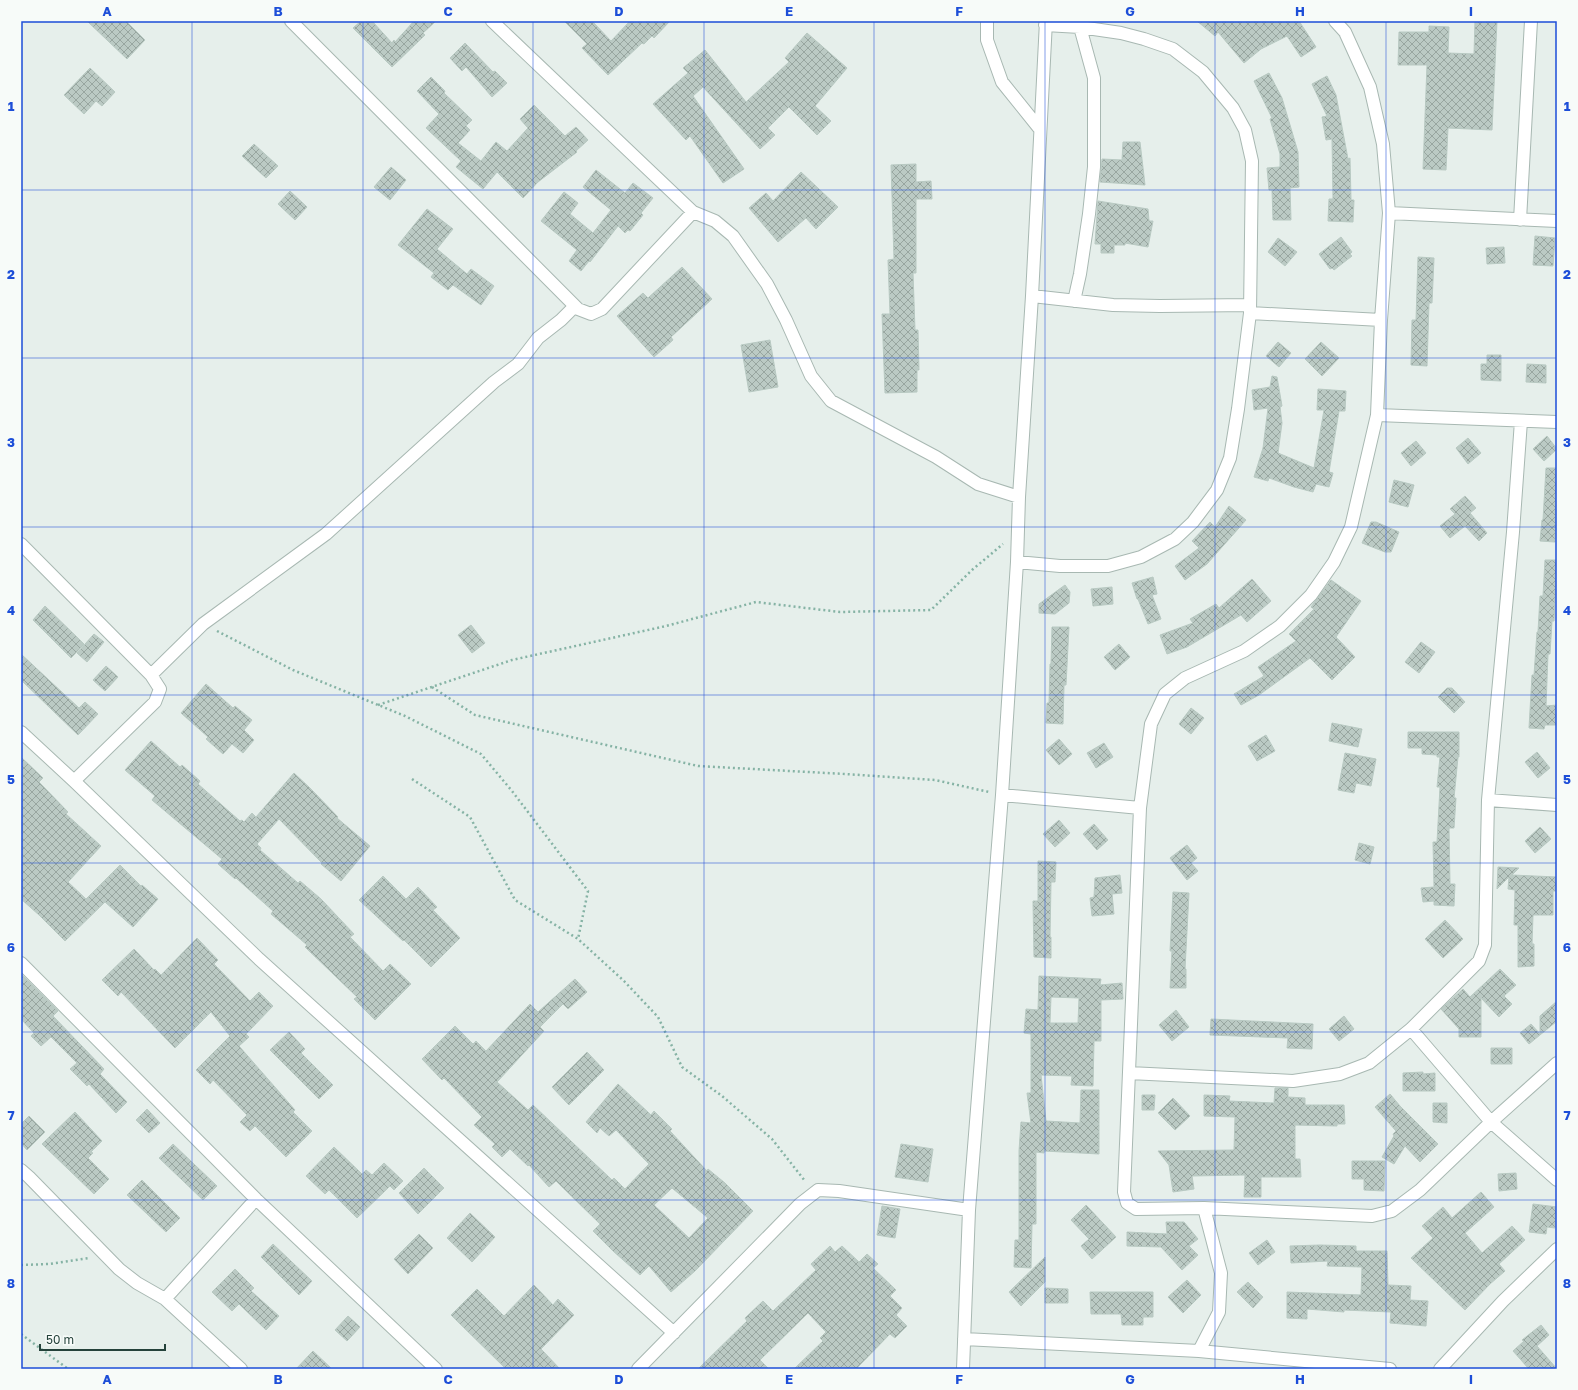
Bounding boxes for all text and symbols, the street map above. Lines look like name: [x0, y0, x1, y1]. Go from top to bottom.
text: A: [102, 3, 112, 19]
text: B: [273, 3, 283, 19]
text: C: [443, 3, 453, 19]
text: D: [614, 3, 624, 19]
text: E: [785, 3, 793, 19]
text: F: [955, 3, 963, 19]
text: G: [1125, 3, 1135, 19]
text: H: [1295, 3, 1305, 19]
text: I: [1469, 3, 1473, 19]
text: 1: [8, 98, 15, 114]
text: 1: [1564, 98, 1571, 114]
text: 2: [7, 266, 15, 282]
text: 2: [1563, 266, 1571, 282]
text: 3: [7, 434, 15, 450]
text: 3: [1563, 434, 1571, 450]
text: 4: [7, 602, 15, 618]
text: 4: [1563, 602, 1571, 618]
text: 5: [7, 771, 15, 787]
text: 5: [1563, 771, 1571, 787]
text: 6: [7, 939, 15, 955]
text: 6: [1563, 939, 1571, 955]
text: 7: [7, 1107, 15, 1123]
text: 7: [1563, 1107, 1571, 1123]
text: 8: [7, 1275, 15, 1291]
text: 8: [1563, 1275, 1571, 1291]
scale bar: [40, 1326, 165, 1352]
text: 50 m: [46, 1332, 74, 1347]
text: A: [102, 1371, 112, 1387]
text: B: [273, 1371, 283, 1387]
text: C: [443, 1371, 453, 1387]
text: D: [614, 1371, 624, 1387]
text: E: [785, 1371, 793, 1387]
text: F: [955, 1371, 963, 1387]
text: G: [1125, 1371, 1135, 1387]
text: H: [1295, 1371, 1305, 1387]
text: I: [1469, 1371, 1473, 1387]

